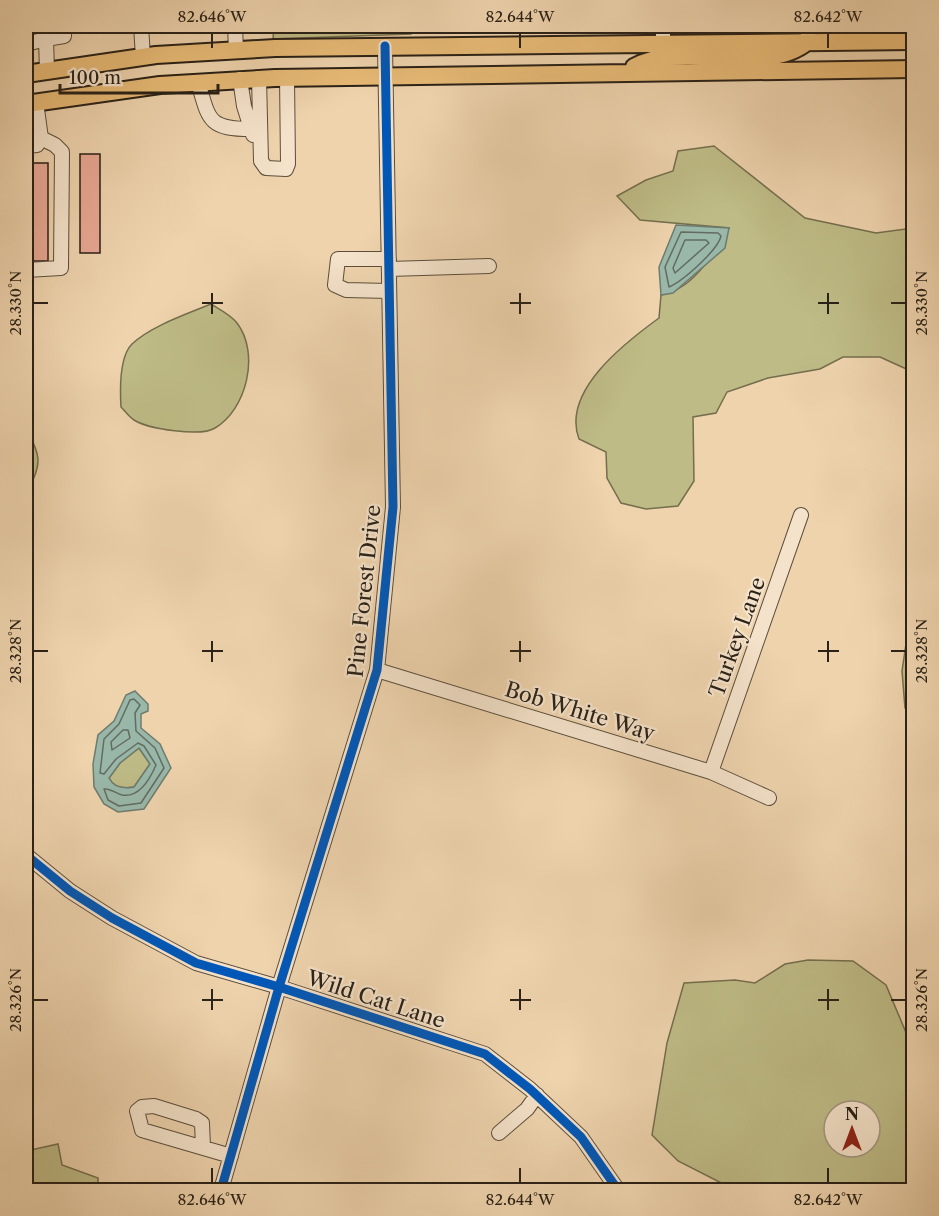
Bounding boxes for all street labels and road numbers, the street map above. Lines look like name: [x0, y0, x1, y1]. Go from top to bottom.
street label: Pine Forest Drive: [343, 503, 385, 679]
street label: Turkey Lane: [704, 574, 770, 700]
street label: Bob White Way: [502, 676, 658, 746]
street label: Wild Cat Lane: [303, 965, 448, 1033]

